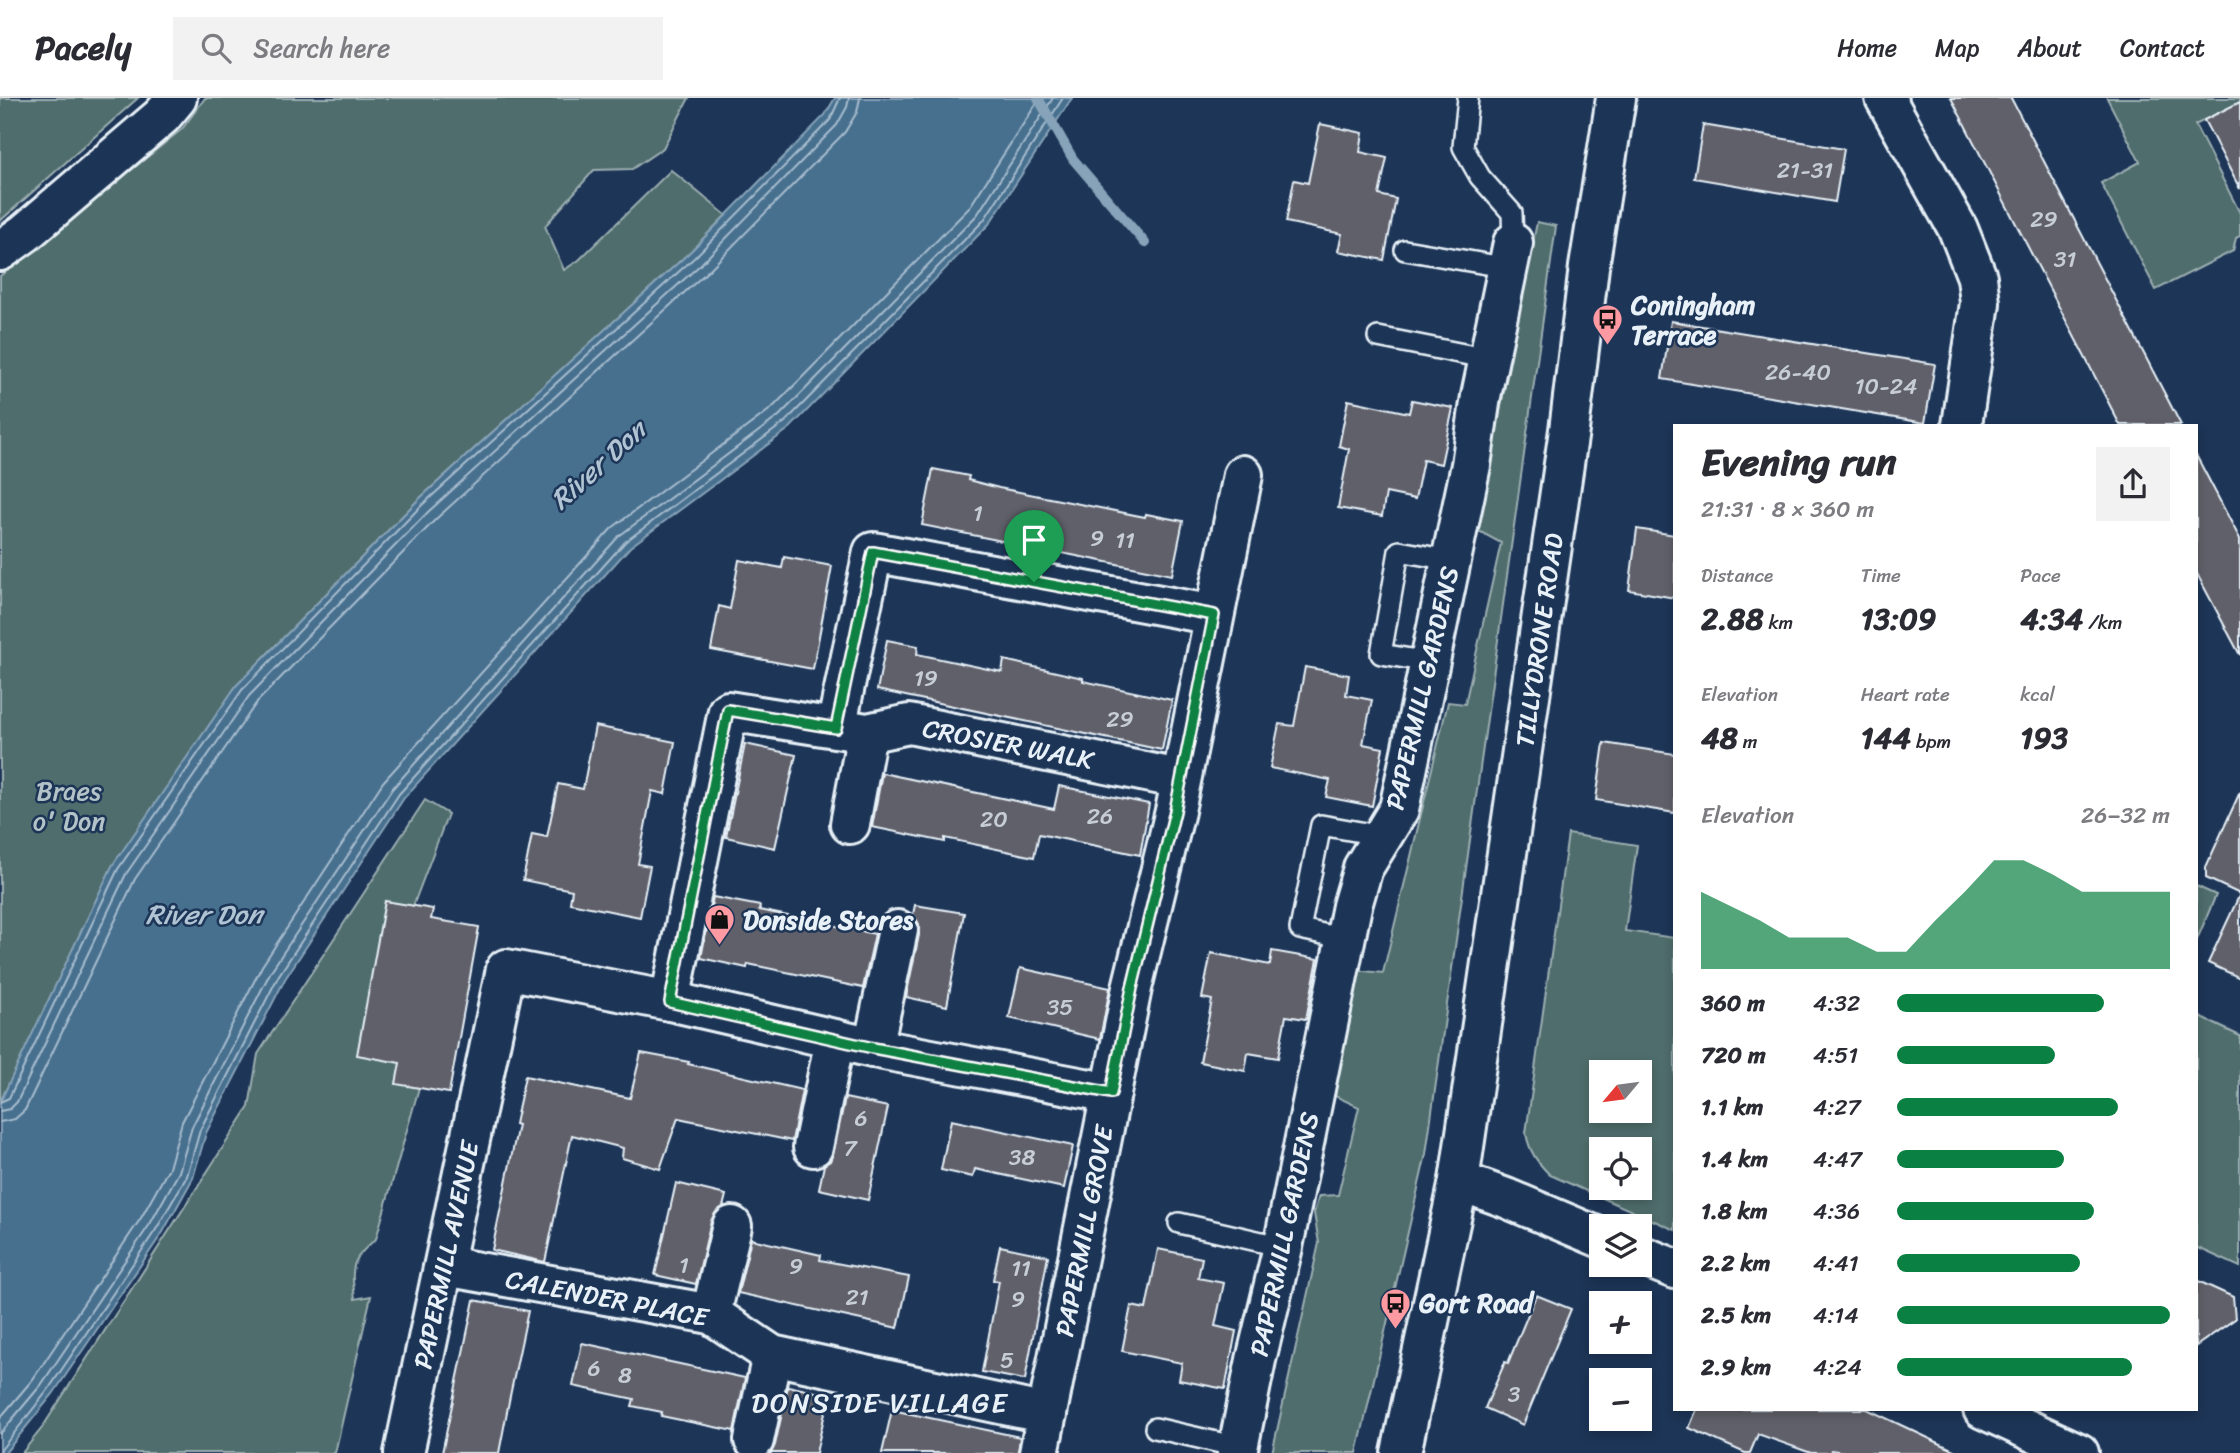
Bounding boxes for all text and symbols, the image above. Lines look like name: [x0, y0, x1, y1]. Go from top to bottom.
search box: [173, 17, 663, 80]
text: Pacely: [35, 19, 131, 77]
text: Search here: [253, 25, 390, 71]
text: Home: [1837, 27, 1897, 69]
text: Map: [1935, 27, 1979, 69]
text: About: [2017, 27, 2082, 69]
text: Contact: [2120, 27, 2205, 69]
icon: search: [197, 29, 235, 67]
house number: 21-31: [1777, 150, 1833, 191]
house number: 29: [2030, 199, 2058, 240]
house number: 31: [2054, 239, 2076, 280]
place label: Coningham Terrace: [1630, 282, 1755, 358]
bus stop icon: Coningham Terrace: [1591, 303, 1625, 347]
house number: 26-40: [1765, 352, 1831, 393]
house number: 10-24: [1855, 366, 1917, 407]
water label: River Don: [538, 406, 660, 522]
text: Evening run: [1701, 429, 1897, 496]
button: share: [2096, 447, 2170, 521]
text: 21:31 · 8 × 360 m: [1701, 489, 1874, 530]
house number: 1: [973, 493, 983, 534]
pin: [1004, 510, 1064, 582]
house number: 9: [1090, 518, 1104, 559]
house number: 11: [1115, 520, 1135, 561]
icon: arrive: [1015, 521, 1053, 559]
street label: TILLYDRONE ROAD: [1501, 530, 1577, 750]
text: Distance: [1701, 559, 1773, 592]
text: Time: [1861, 559, 1901, 592]
text: Pace: [2020, 559, 2061, 592]
street label: PAPERMILL GARDENS: [1372, 561, 1472, 815]
text: 2.88: [1701, 592, 1764, 646]
text: 13:09: [1861, 592, 1936, 646]
text: 4:34: [2020, 592, 2083, 646]
text: km: [1764, 606, 1793, 639]
text: /km: [2083, 606, 2122, 639]
house number: 19: [914, 658, 938, 699]
text: Elevation: [1701, 678, 1778, 711]
text: Heart rate: [1861, 678, 1950, 711]
text: kcal: [2020, 678, 2055, 711]
house number: 29: [1106, 699, 1134, 740]
street label: CROSIER WALK: [919, 705, 1098, 783]
text: 48: [1701, 711, 1738, 765]
text: 144: [1861, 711, 1911, 765]
text: 193: [2020, 711, 2068, 765]
text: m: [1738, 725, 1757, 758]
text: bpm: [1911, 725, 1951, 758]
park label: Braes o' Don: [33, 768, 105, 844]
text: Elevation: [1701, 795, 1794, 836]
text: 26–32 m: [2081, 795, 2170, 836]
house number: 26: [1087, 796, 1113, 837]
house number: 20: [980, 799, 1008, 840]
water label: River Don: [146, 890, 265, 939]
place label: Donside Stores: [743, 897, 915, 943]
shop icon: Donside Stores: [703, 903, 737, 947]
text: 360 m: [1701, 983, 1765, 1024]
text: 4:32: [1813, 983, 1860, 1024]
house number: 35: [1047, 987, 1073, 1028]
text: 720 m: [1701, 1035, 1766, 1076]
text: 4:51: [1813, 1035, 1858, 1076]
north arrow: [1589, 1060, 1652, 1124]
map controls: [1589, 1060, 1652, 1431]
text: 1.1 km: [1701, 1087, 1764, 1128]
text: 4:27: [1813, 1087, 1861, 1128]
house number: 6: [854, 1098, 868, 1139]
street label: PAPERMILL GARDENS: [1236, 1107, 1332, 1361]
street label: PAPERMILL GROVE: [1041, 1120, 1127, 1341]
house number: 7: [843, 1128, 858, 1169]
street label: PAPERMILL AVENUE: [399, 1135, 493, 1373]
house number: 38: [1009, 1137, 1035, 1178]
button: locate: [1589, 1137, 1652, 1200]
text: 1.4 km: [1701, 1139, 1768, 1180]
text: 4:47: [1813, 1139, 1862, 1180]
text: 1.8 km: [1701, 1191, 1768, 1232]
text: 4:36: [1813, 1191, 1860, 1232]
button: layers: [1589, 1214, 1652, 1277]
text: 2.2 km: [1701, 1243, 1770, 1284]
text: 4:41: [1813, 1243, 1859, 1284]
house number: 1: [679, 1245, 689, 1286]
house number: 9: [789, 1246, 803, 1287]
house number: 11: [1011, 1248, 1031, 1289]
street label: CALENDER PLACE: [502, 1256, 714, 1340]
house number: 21: [845, 1277, 869, 1318]
house number: 9: [1011, 1279, 1025, 1320]
place label: Gort Road: [1419, 1280, 1535, 1326]
bus stop icon: Gort Road: [1379, 1286, 1413, 1330]
button: +: [1589, 1291, 1652, 1354]
text: 2.5 km: [1701, 1295, 1771, 1336]
text: 4:14: [1813, 1295, 1859, 1336]
house number: 5: [1000, 1340, 1014, 1381]
text: 2.9 km: [1701, 1347, 1771, 1388]
text: 4:24: [1813, 1347, 1862, 1388]
house number: 6: [587, 1348, 601, 1389]
house number: 8: [618, 1355, 632, 1396]
button: −: [1589, 1368, 1652, 1431]
house number: 3: [1508, 1374, 1521, 1415]
district label: DONSIDE VILLAGE: [751, 1378, 1009, 1427]

